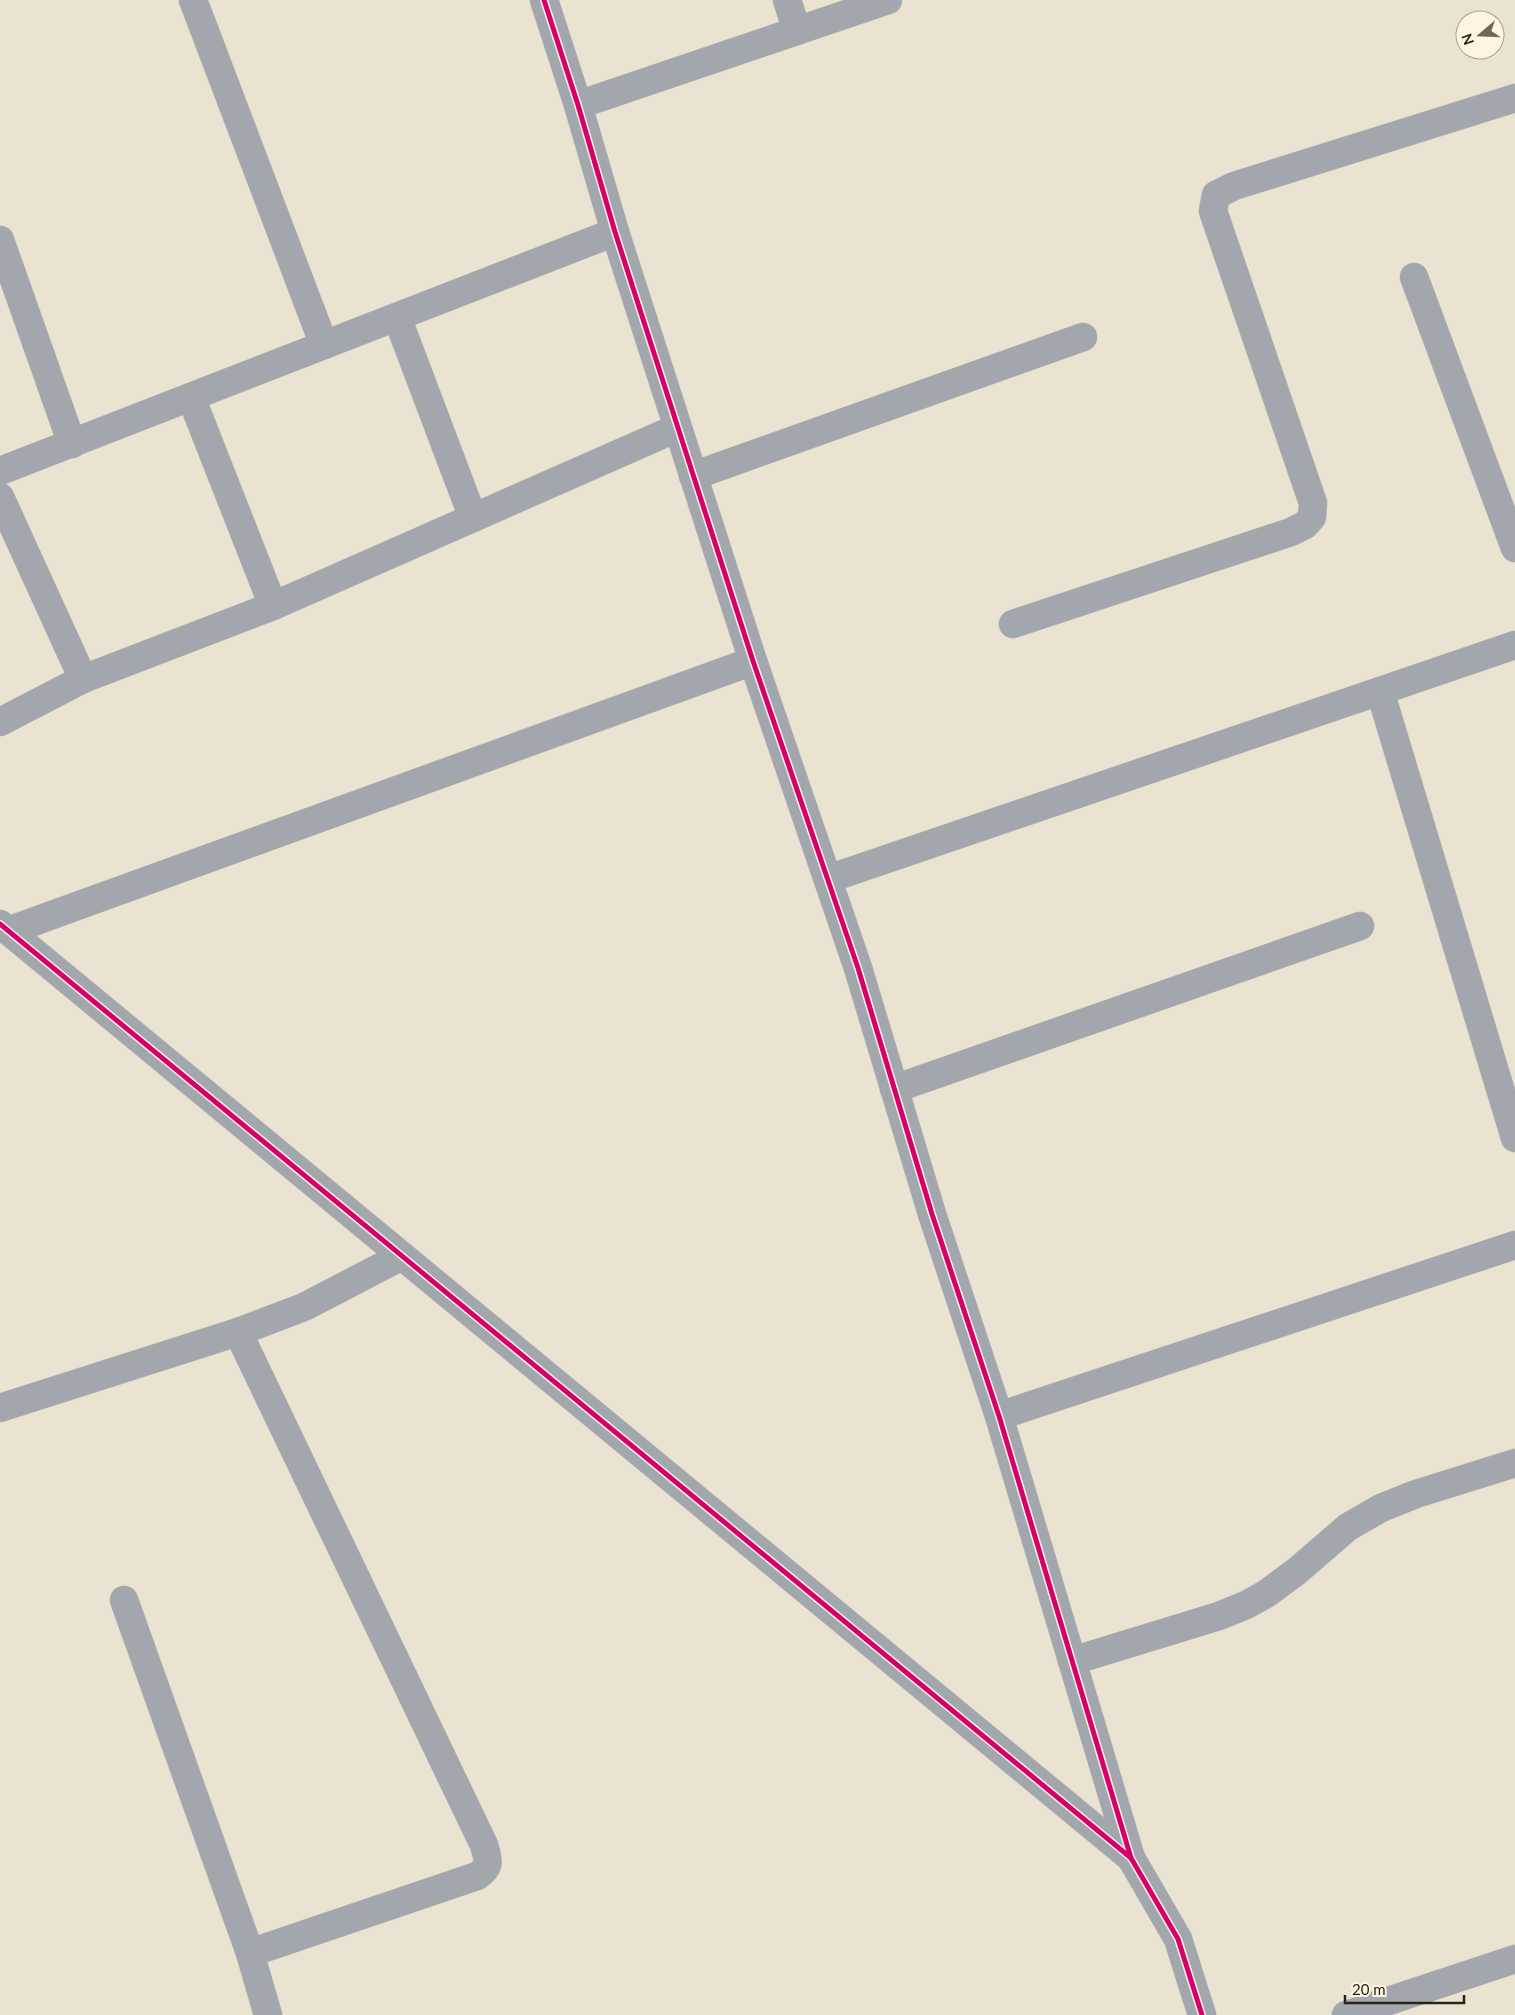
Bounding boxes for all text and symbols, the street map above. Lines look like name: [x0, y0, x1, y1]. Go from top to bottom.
north arrow: [1455, 10, 1505, 60]
text: N: [1457, 32, 1477, 47]
scale bar: [1345, 1972, 1464, 2004]
text: 20 m: [1352, 1980, 1386, 1998]

